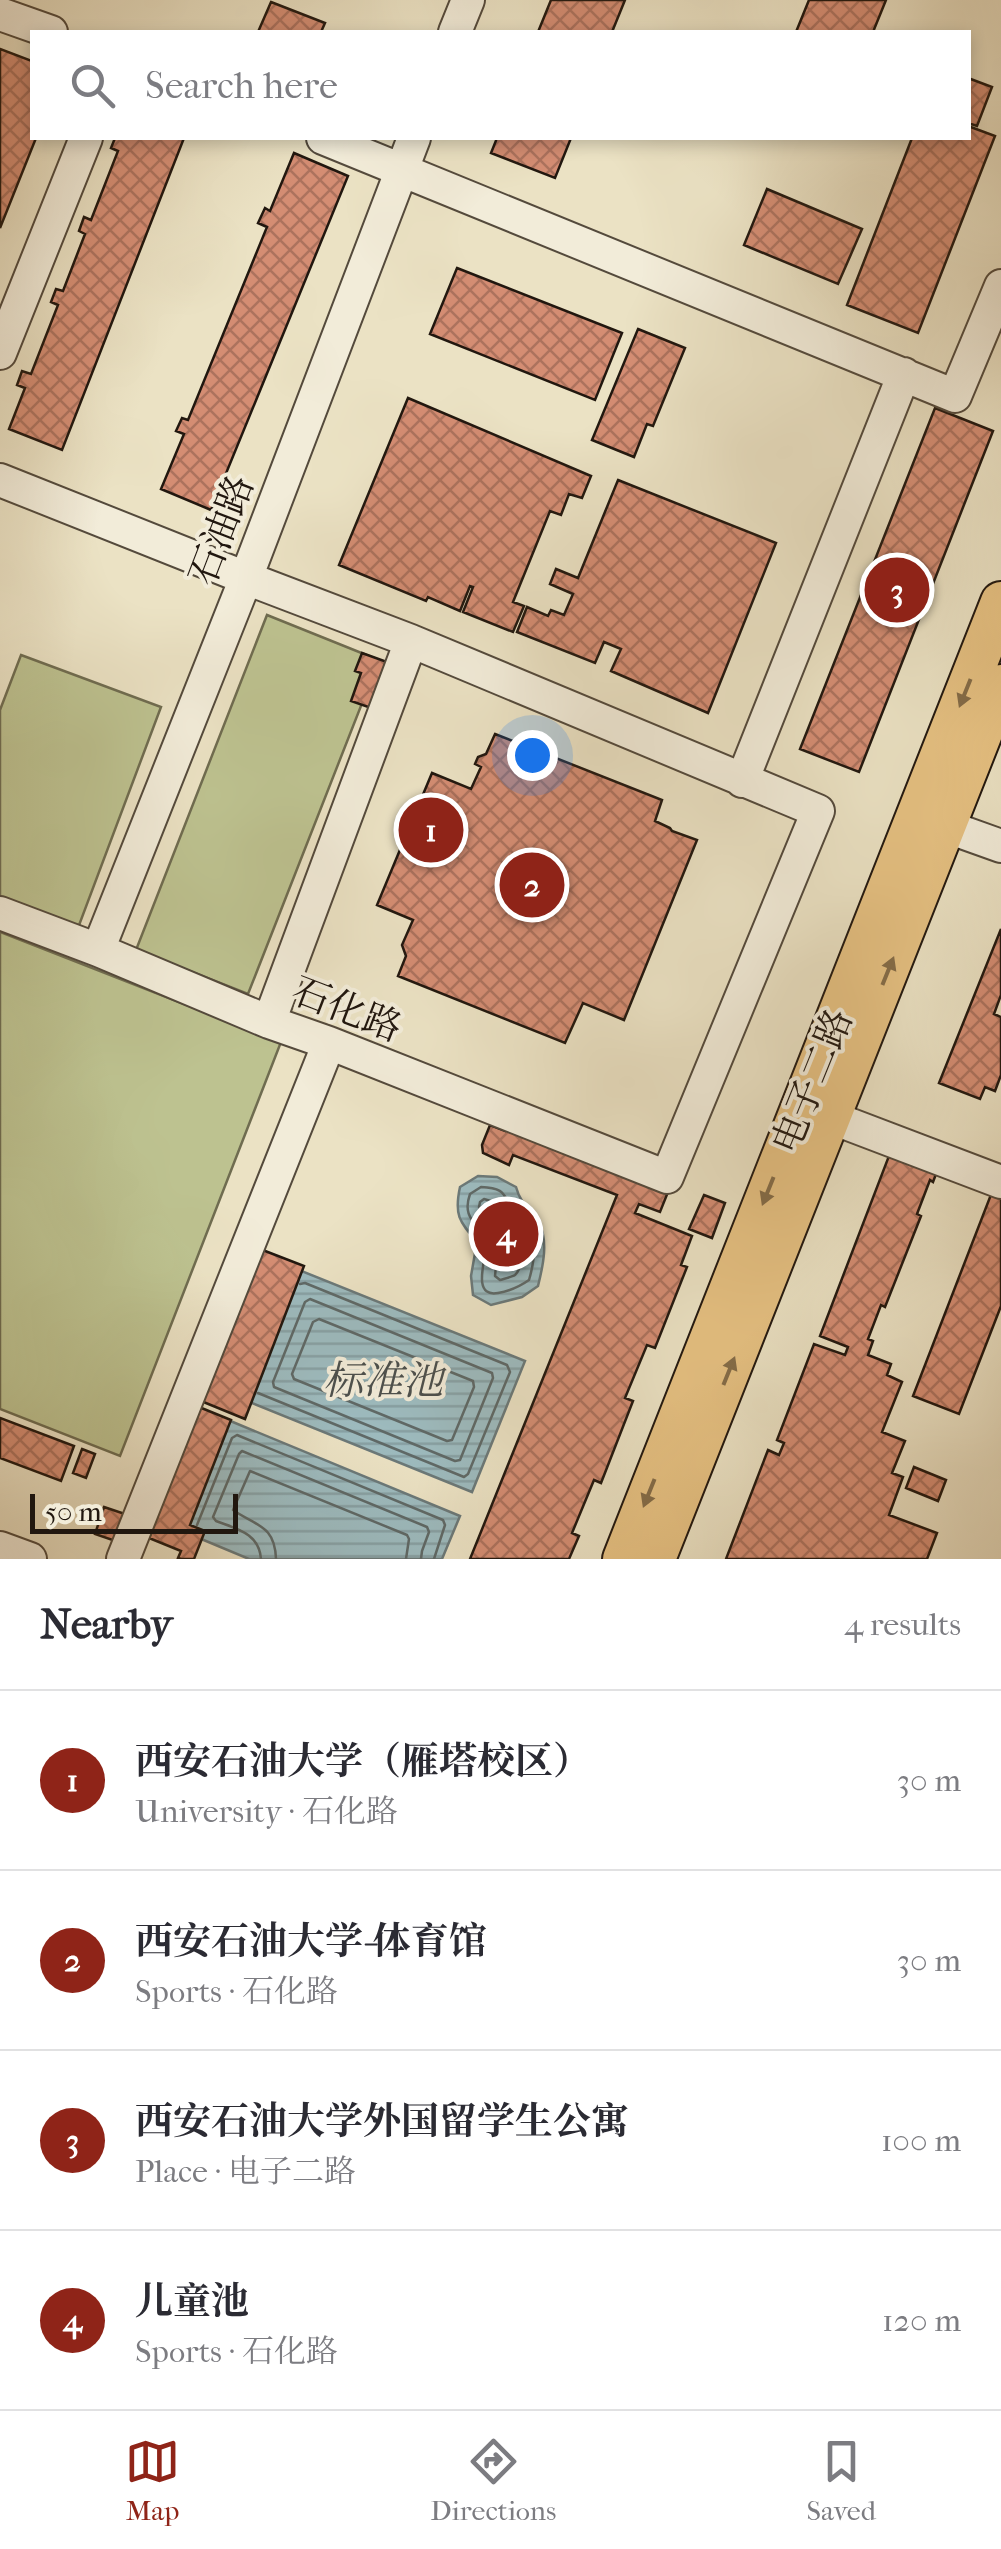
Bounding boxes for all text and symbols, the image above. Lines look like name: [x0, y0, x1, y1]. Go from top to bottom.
search box: [30, 30, 971, 140]
icon: search: [65, 58, 120, 113]
text: Search here: [145, 63, 338, 108]
street label: 石油路: [180, 469, 263, 591]
pin: 3: [864, 552, 930, 628]
one-way arrow: [957, 678, 973, 708]
your location: [507, 730, 558, 781]
pin: 1: [398, 792, 464, 868]
pin: 2: [500, 848, 564, 922]
one-way arrow: [880, 956, 896, 986]
street label: 石化路: [286, 968, 408, 1051]
street label: 电子二路: [763, 1002, 862, 1160]
one-way arrow: [760, 1176, 776, 1206]
pin: 4: [474, 1196, 538, 1272]
one-way arrow: [722, 1355, 738, 1385]
water label: 标准池: [323, 1358, 447, 1404]
one-way arrow: [641, 1478, 656, 1508]
scale bar: [30, 1489, 238, 1534]
text: 50 m: [45, 1495, 102, 1528]
text: Nearby: [40, 1600, 172, 1649]
text: 4 results: [844, 1606, 961, 1643]
text: 西安石油大学（雁塔校区）: [135, 1739, 591, 1784]
text: 1: [67, 1762, 78, 1799]
text: 30 m: [897, 1762, 961, 1799]
text: University · 石化路: [135, 1793, 398, 1830]
text: 西安石油大学-体育馆: [135, 1919, 487, 1964]
text: 2: [64, 1942, 81, 1979]
text: 30 m: [897, 1942, 961, 1979]
text: Sports · 石化路: [135, 1973, 338, 2010]
text: 西安石油大学外国留学生公寓: [135, 2099, 629, 2144]
text: 3: [66, 2122, 79, 2159]
text: 100 m: [881, 2122, 961, 2159]
text: Place · 电子二路: [135, 2153, 356, 2190]
text: 儿童池: [135, 2279, 249, 2324]
text: 4: [63, 2302, 82, 2339]
text: 120 m: [882, 2302, 961, 2339]
text: Sports · 石化路: [135, 2333, 338, 2370]
tab: Map: [125, 2434, 180, 2527]
tab: Directions: [430, 2434, 556, 2527]
tab: Saved: [806, 2434, 876, 2527]

